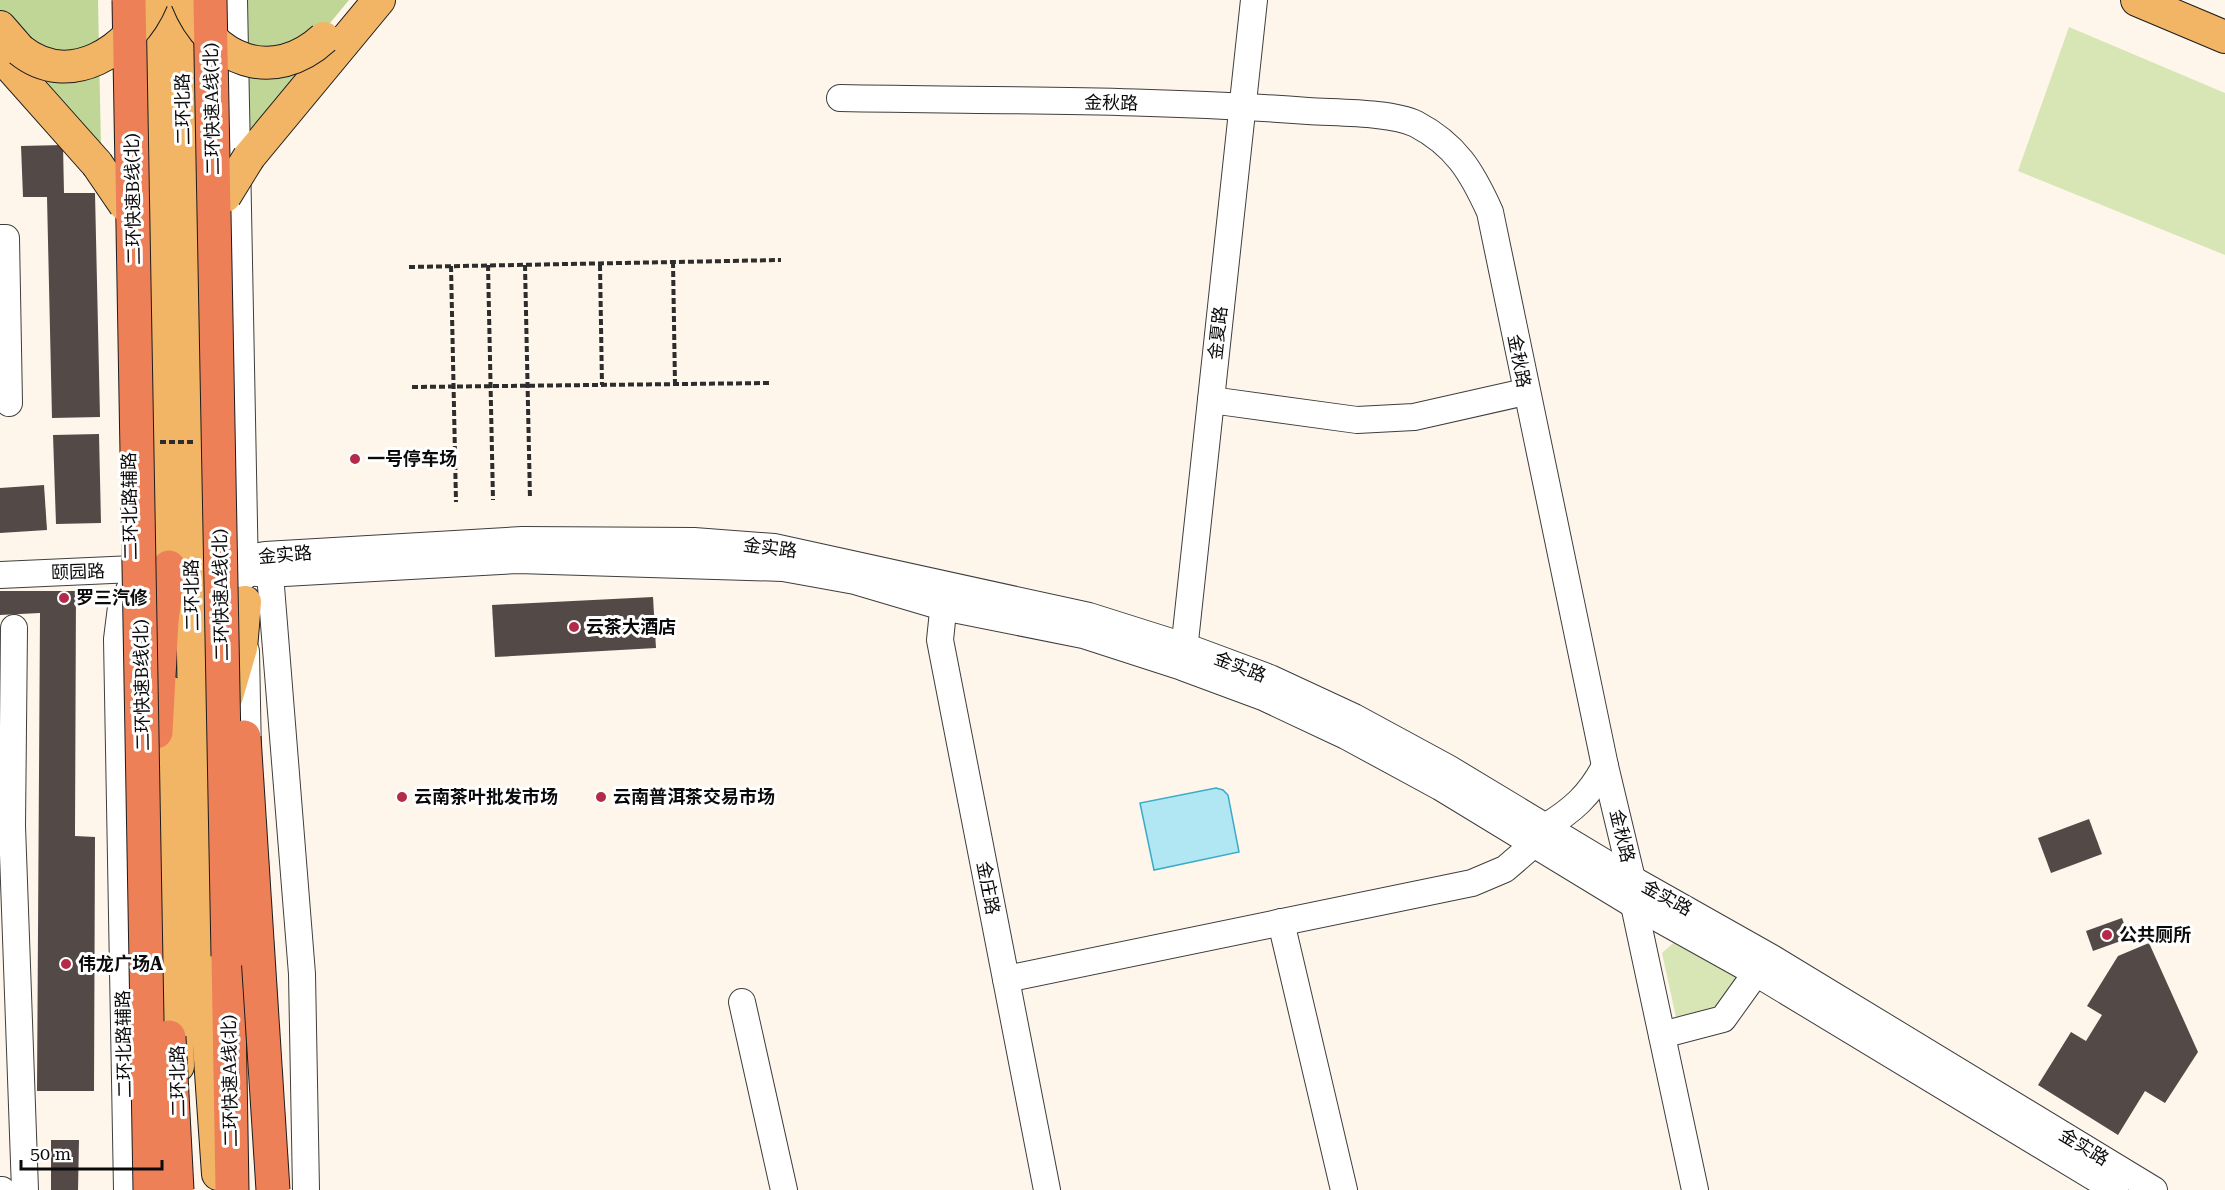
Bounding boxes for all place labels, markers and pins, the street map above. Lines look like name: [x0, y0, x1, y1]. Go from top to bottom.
place label: 一号停车场: [367, 448, 457, 469]
marker: 一号停车场: [348, 452, 362, 466]
place label: 罗三汽修: [76, 587, 148, 608]
marker: 罗三汽修: [57, 591, 71, 605]
place label: 云茶大酒店: [586, 616, 676, 637]
marker: 云茶大酒店: [567, 620, 581, 634]
place label: 云南茶叶批发市场: [414, 786, 558, 807]
place label: 云南普洱茶交易市场: [613, 786, 775, 807]
marker: 云南茶叶批发市场: [395, 790, 409, 804]
marker: 云南普洱茶交易市场: [594, 790, 608, 804]
place label: 公共厕所: [2119, 924, 2191, 945]
marker: 公共厕所: [2100, 928, 2114, 942]
place label: 伟龙广场A: [78, 953, 163, 974]
marker: 伟龙广场A: [59, 957, 73, 971]

